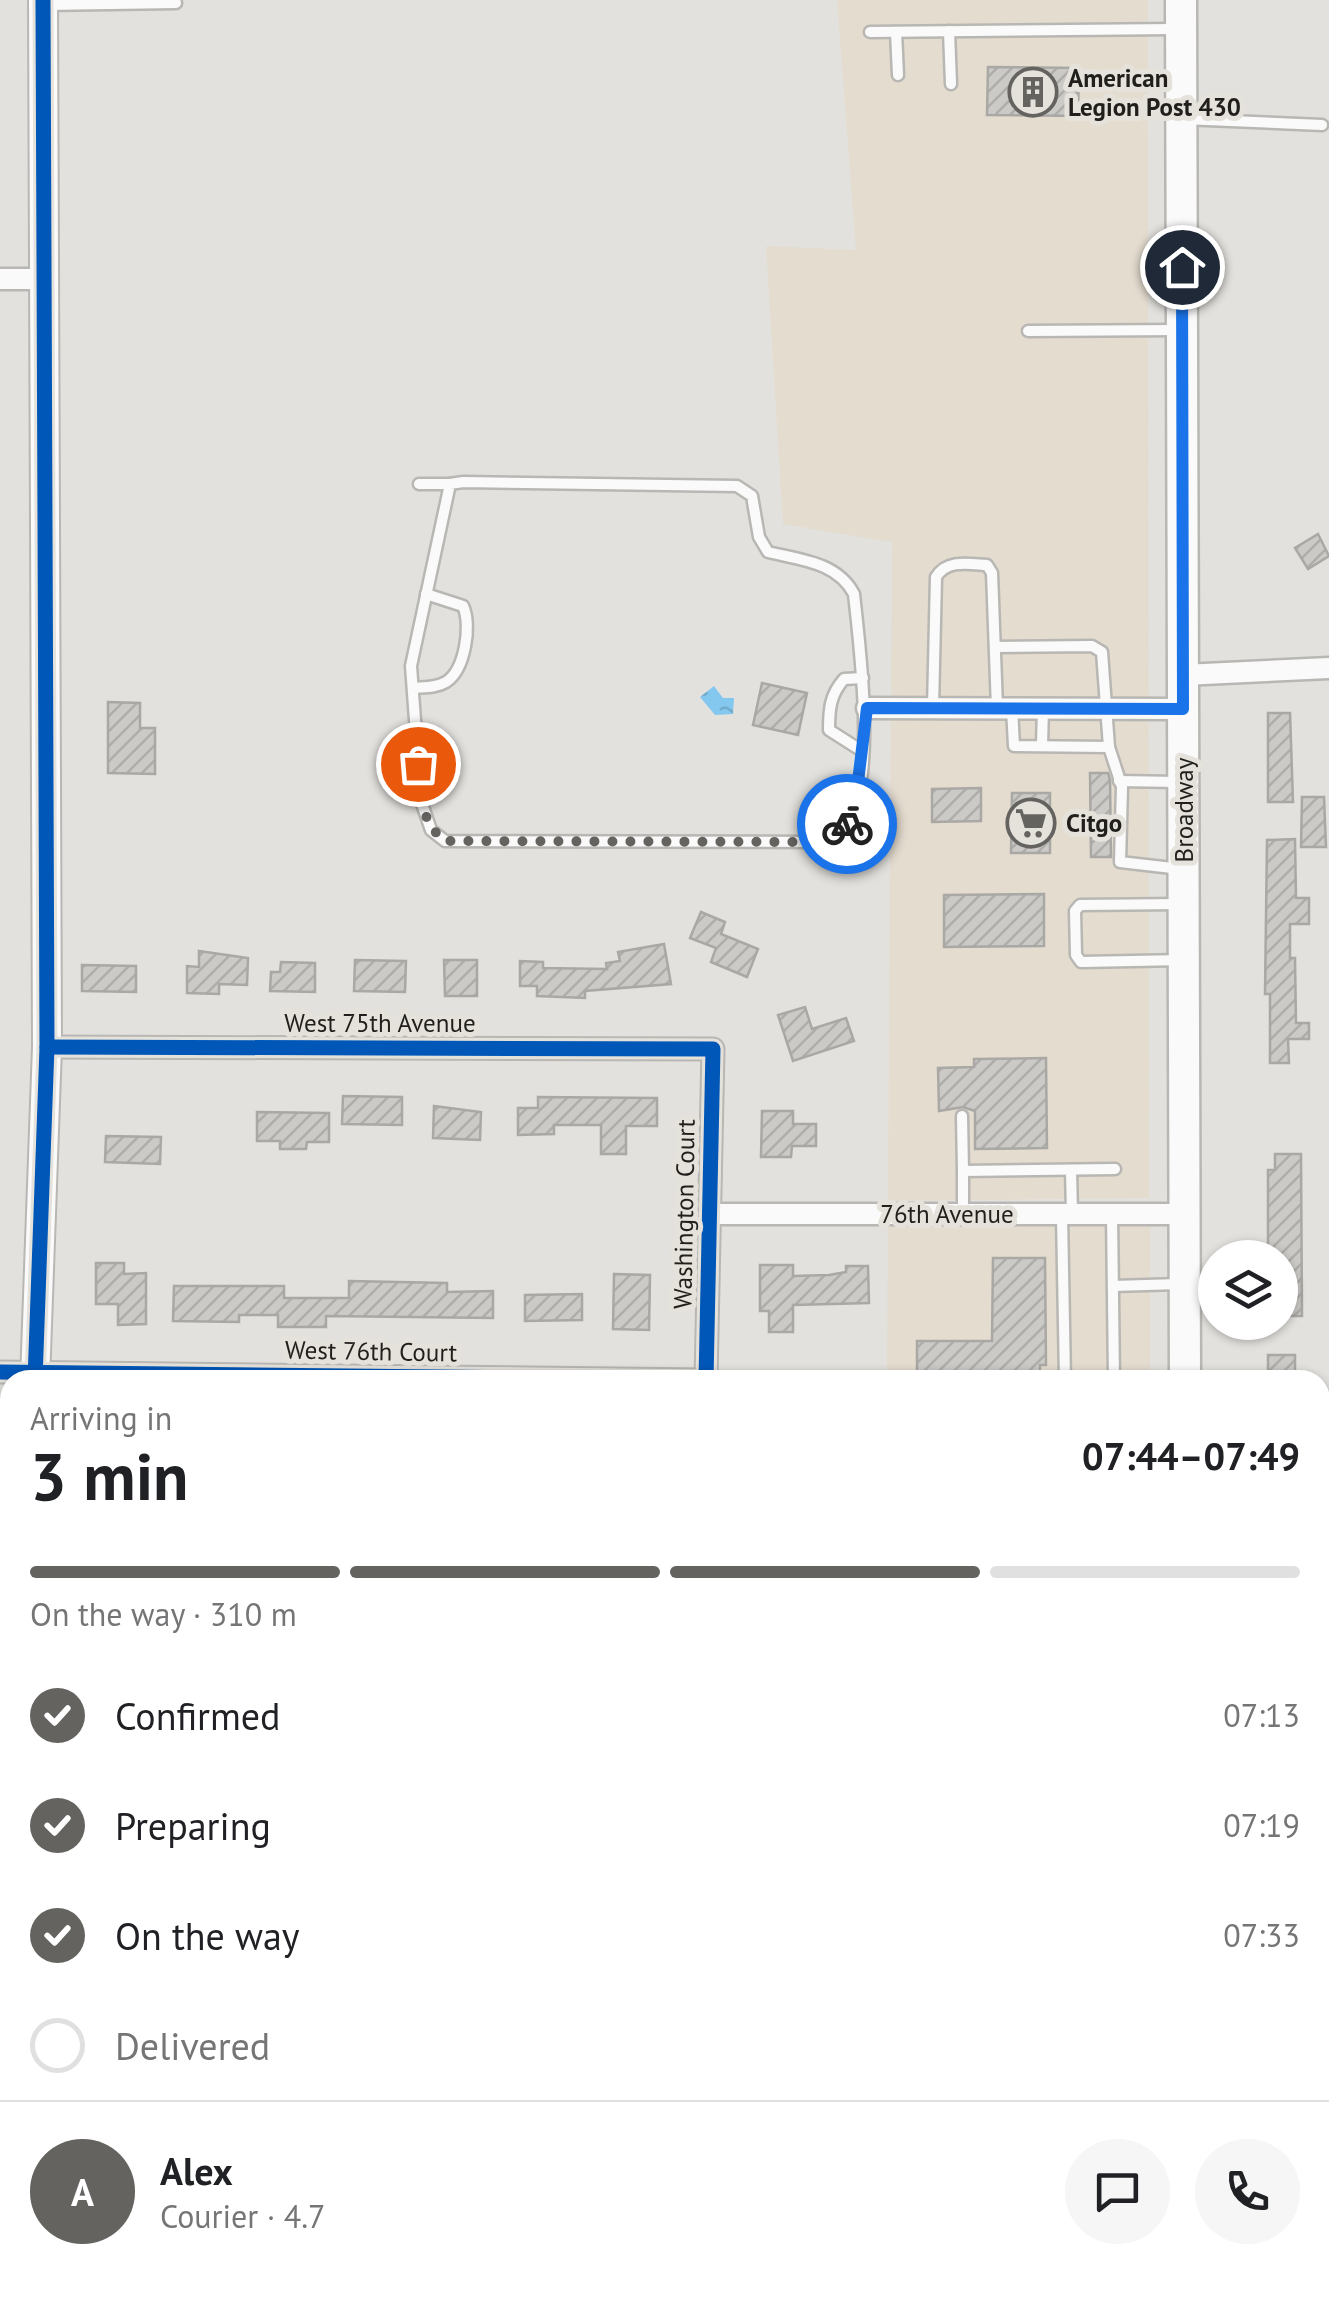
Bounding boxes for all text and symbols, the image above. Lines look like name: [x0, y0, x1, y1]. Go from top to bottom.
place label: American Legion Post 430: [1068, 62, 1241, 123]
building icon: American Legion Post 430: [1007, 66, 1059, 118]
pin: [1140, 225, 1225, 310]
icon: home: [1155, 240, 1210, 295]
pin: [376, 722, 461, 807]
icon: bag: [391, 737, 446, 792]
street label: Broadway: [1168, 757, 1200, 862]
courier: [797, 774, 897, 874]
icon: bike: [820, 797, 875, 852]
supermarket icon: Citgo: [1005, 797, 1057, 849]
place label: Citgo: [1066, 807, 1122, 839]
street label: West 75th Avenue: [284, 1007, 476, 1039]
street label: Washington Court: [666, 1118, 702, 1309]
street label: 76th Avenue: [880, 1198, 1014, 1230]
map controls: [1198, 1240, 1298, 1340]
button: layers: [1198, 1240, 1298, 1340]
street label: West 76th Court: [285, 1334, 458, 1369]
text: Arriving in: [30, 1397, 172, 1439]
text: 07:44–07:49: [1082, 1431, 1300, 1480]
text: 3 min: [30, 1434, 189, 1518]
text: On the way · 310 m: [30, 1593, 297, 1635]
icon: check: [30, 1688, 85, 1743]
text: Confirmed: [115, 1691, 281, 1740]
text: 07:13: [1223, 1694, 1300, 1736]
icon: check: [30, 1798, 85, 1853]
text: Preparing: [115, 1801, 271, 1850]
text: 07:19: [1223, 1804, 1300, 1846]
icon: check: [30, 1908, 85, 1963]
text: On the way: [115, 1911, 300, 1960]
text: 07:33: [1223, 1914, 1300, 1956]
text: Delivered: [115, 2021, 270, 2070]
button: chat: [1065, 2139, 1170, 2244]
button: phone: [1195, 2139, 1300, 2244]
text: Alex: [160, 2146, 233, 2195]
text: A: [71, 2167, 94, 2216]
text: Courier · 4.7: [160, 2195, 326, 2237]

